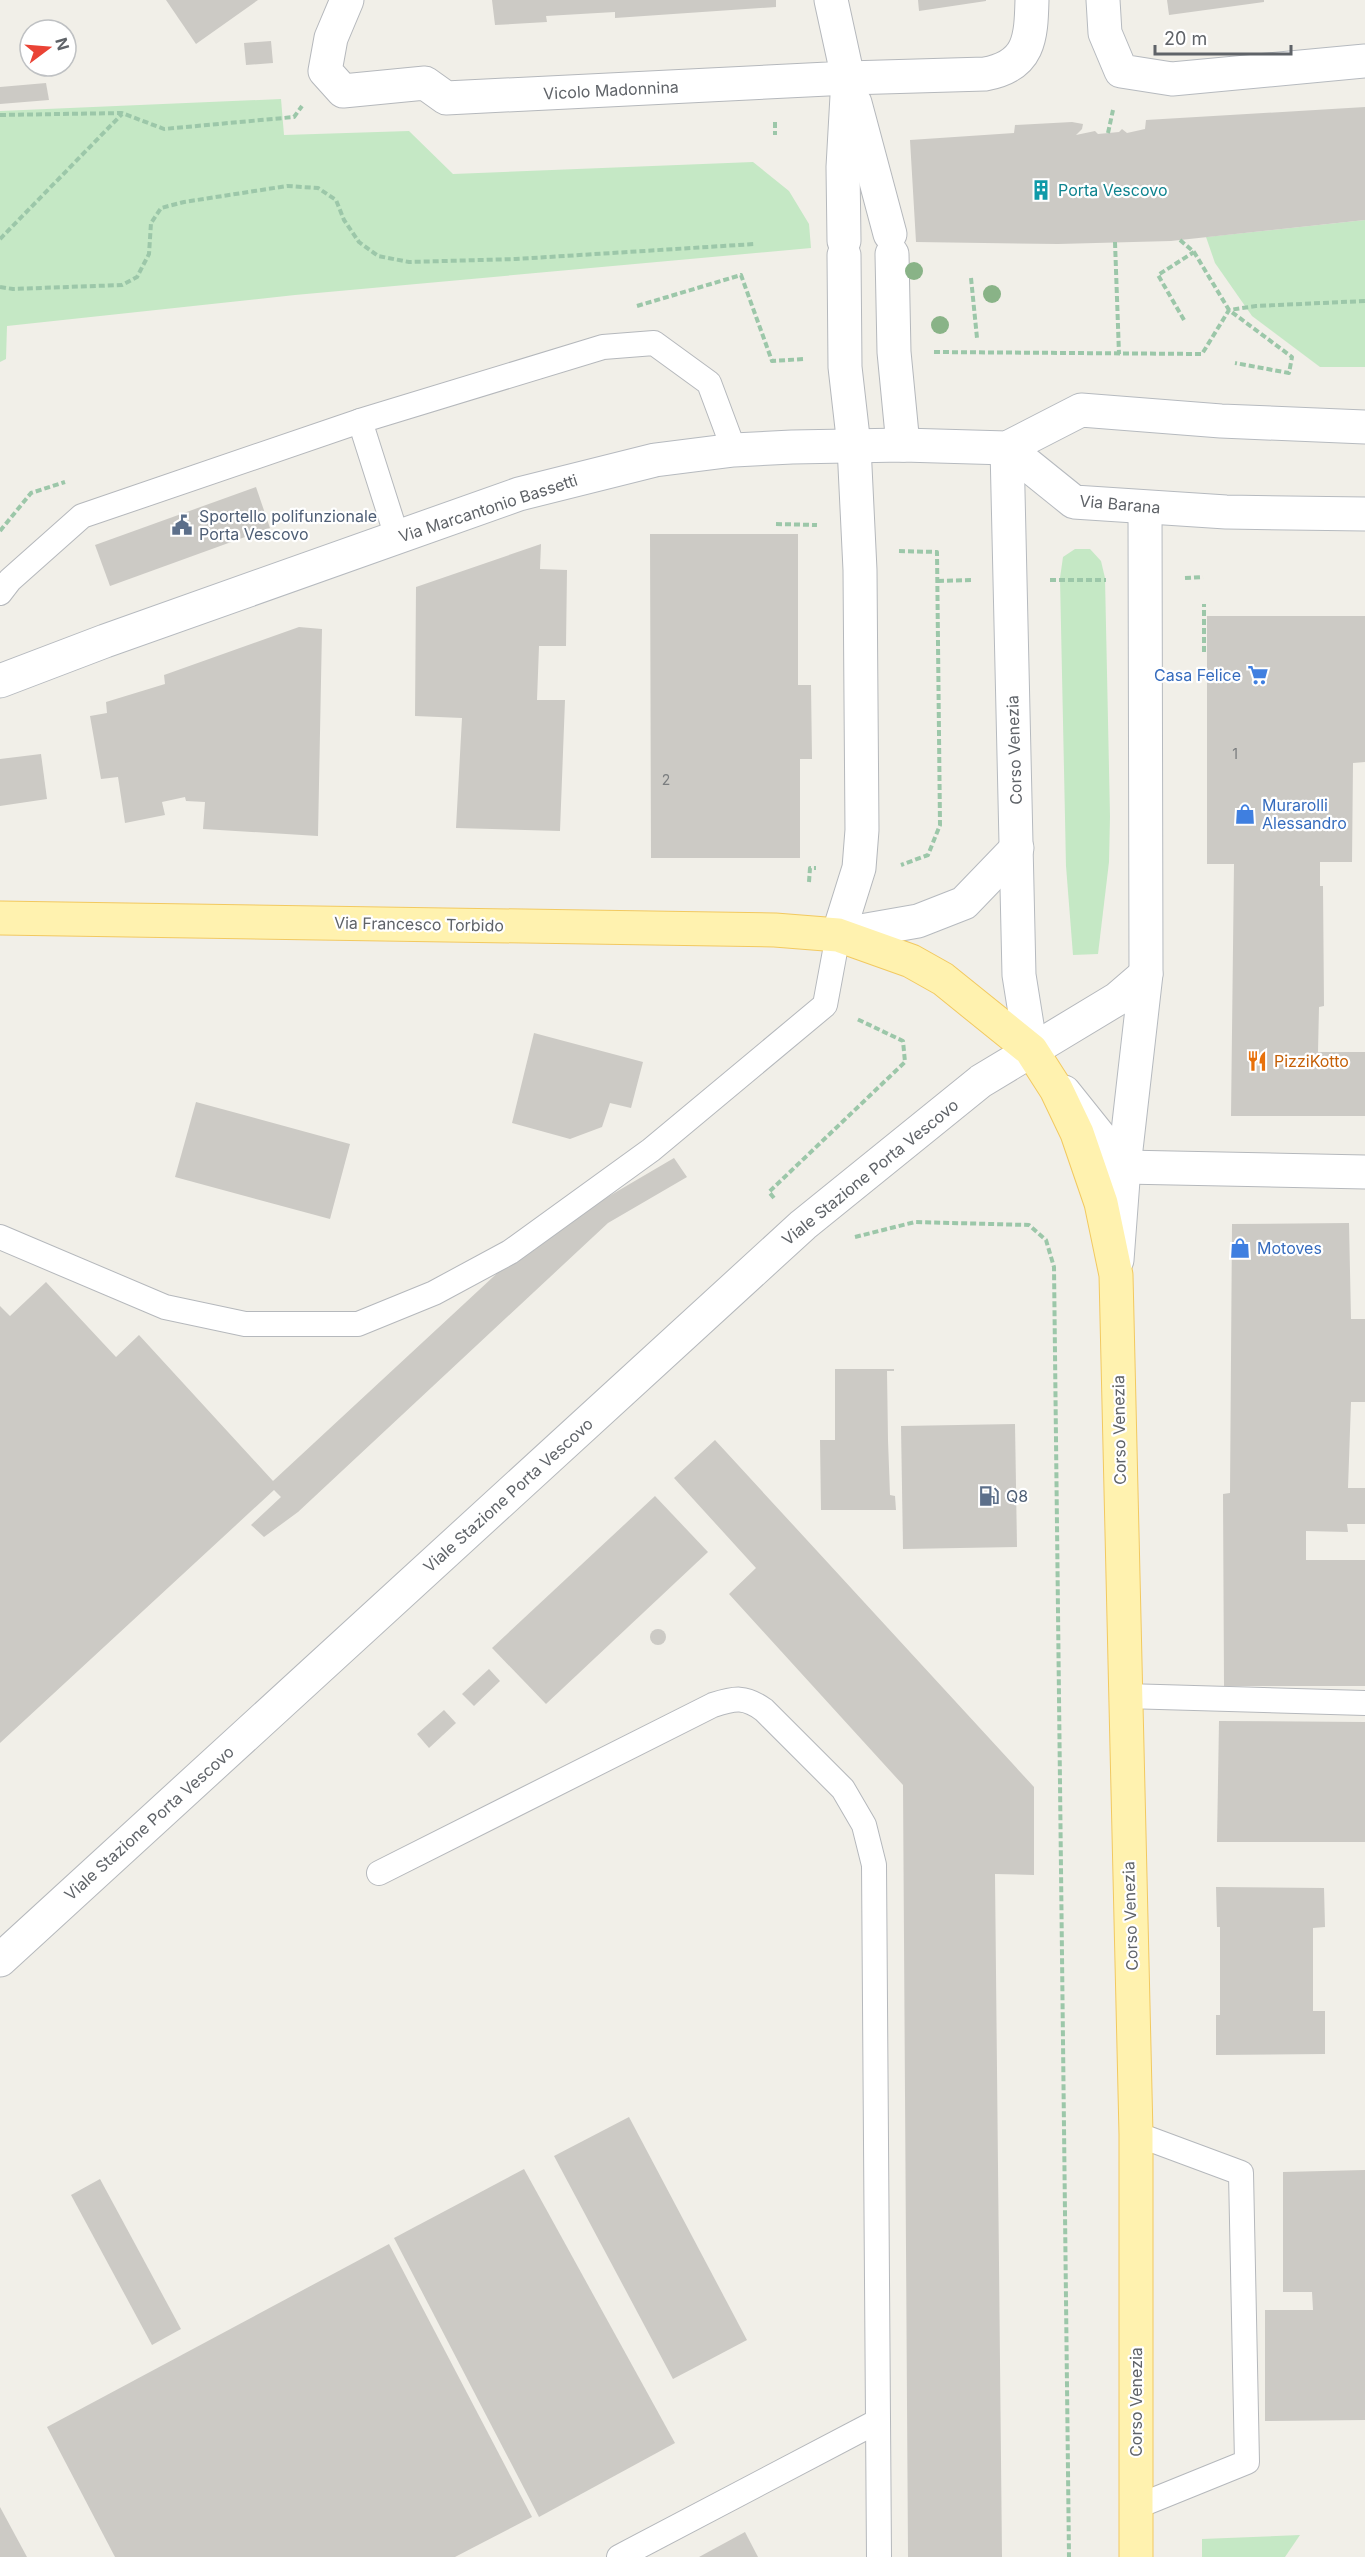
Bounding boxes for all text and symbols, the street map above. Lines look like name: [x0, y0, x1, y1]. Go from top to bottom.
north arrow: [18, 18, 78, 78]
scale bar: [1155, 18, 1292, 56]
text: 20 m: [1164, 28, 1207, 49]
text: N: [51, 35, 74, 52]
street label: Vicolo Madonnina: [543, 76, 679, 104]
building icon: Porta Vescovo: [1029, 178, 1053, 202]
place label: Porta Vescovo: [1058, 180, 1168, 200]
street label: Via Marcantonio Bassetti: [396, 470, 580, 546]
street label: Via Barana: [1079, 490, 1161, 518]
place label: Sportello polifunzionale Porta Vescovo: [199, 506, 377, 544]
public building icon: Sportello polifunzionale Porta Vescovo: [170, 513, 194, 537]
supermarket icon: Casa Felice: [1246, 663, 1270, 687]
place label: Casa Felice: [1154, 665, 1241, 685]
street label: Corso Venezia: [1002, 695, 1026, 805]
house number: 1: [1232, 745, 1238, 762]
house number: 2: [662, 771, 670, 788]
place label: Murarolli Alessandro: [1262, 795, 1347, 833]
shop icon: Murarolli Alessandro: [1233, 802, 1257, 826]
street label: Via Francesco Torbido: [334, 913, 504, 935]
restaurant icon: PizziKotto: [1245, 1049, 1269, 1073]
place label: PizziKotto: [1274, 1051, 1349, 1071]
street label: Viale Stazione Porta Vescovo: [778, 1095, 962, 1249]
shop icon: Motoves: [1228, 1236, 1252, 1260]
place label: Motoves: [1257, 1238, 1322, 1258]
street label: Corso Venezia: [1108, 1375, 1130, 1485]
street label: Viale Stazione Porta Vescovo: [419, 1414, 597, 1576]
fuel station icon: Q8: [977, 1484, 1001, 1508]
place label: Q8: [1006, 1486, 1028, 1506]
street label: Viale Stazione Porta Vescovo: [60, 1742, 238, 1904]
street label: Corso Venezia: [1118, 1861, 1142, 1971]
street label: Corso Venezia: [1126, 2347, 1146, 2457]

